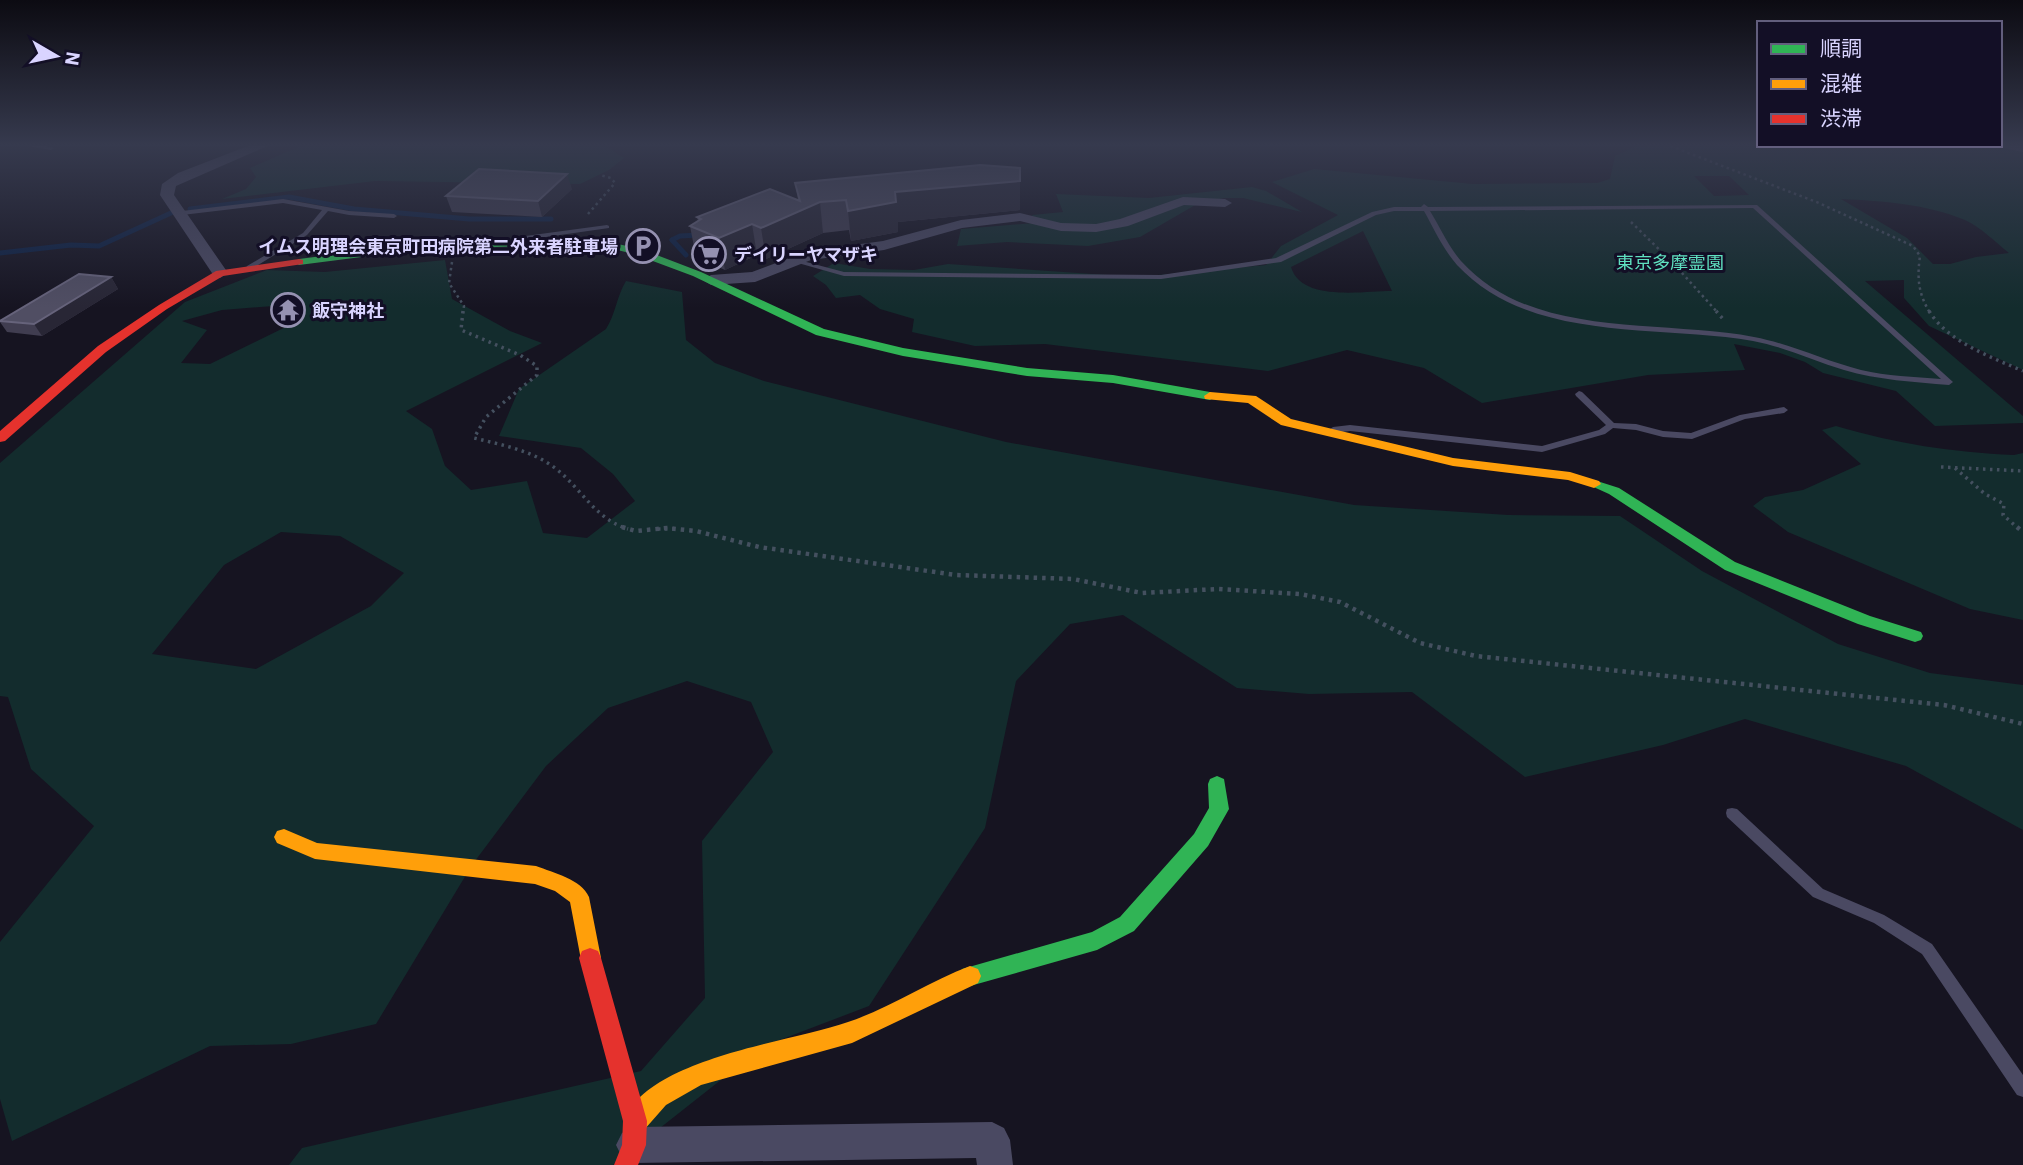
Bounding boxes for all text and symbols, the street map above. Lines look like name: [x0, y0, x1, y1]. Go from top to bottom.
north arrow: [21, 21, 91, 91]
legend: [1757, 21, 2002, 147]
text: 順調: [1820, 34, 1862, 62]
text: N: [60, 50, 86, 67]
text: 混雑: [1820, 69, 1862, 97]
text: 渋滞: [1820, 104, 1862, 132]
parking icon: イムス明理会東京町田病院第二外来者駐車場: [624, 227, 662, 265]
place label: イムス明理会東京町田病院第二外来者駐車場: [258, 235, 618, 258]
supermarket icon: デイリーヤマザキ: [690, 235, 728, 273]
place label: デイリーヤマザキ: [734, 243, 878, 266]
park label: 東京多摩霊園: [1616, 251, 1724, 274]
temple icon: 飯守神社: [269, 291, 307, 329]
place label: 飯守神社: [312, 299, 384, 322]

